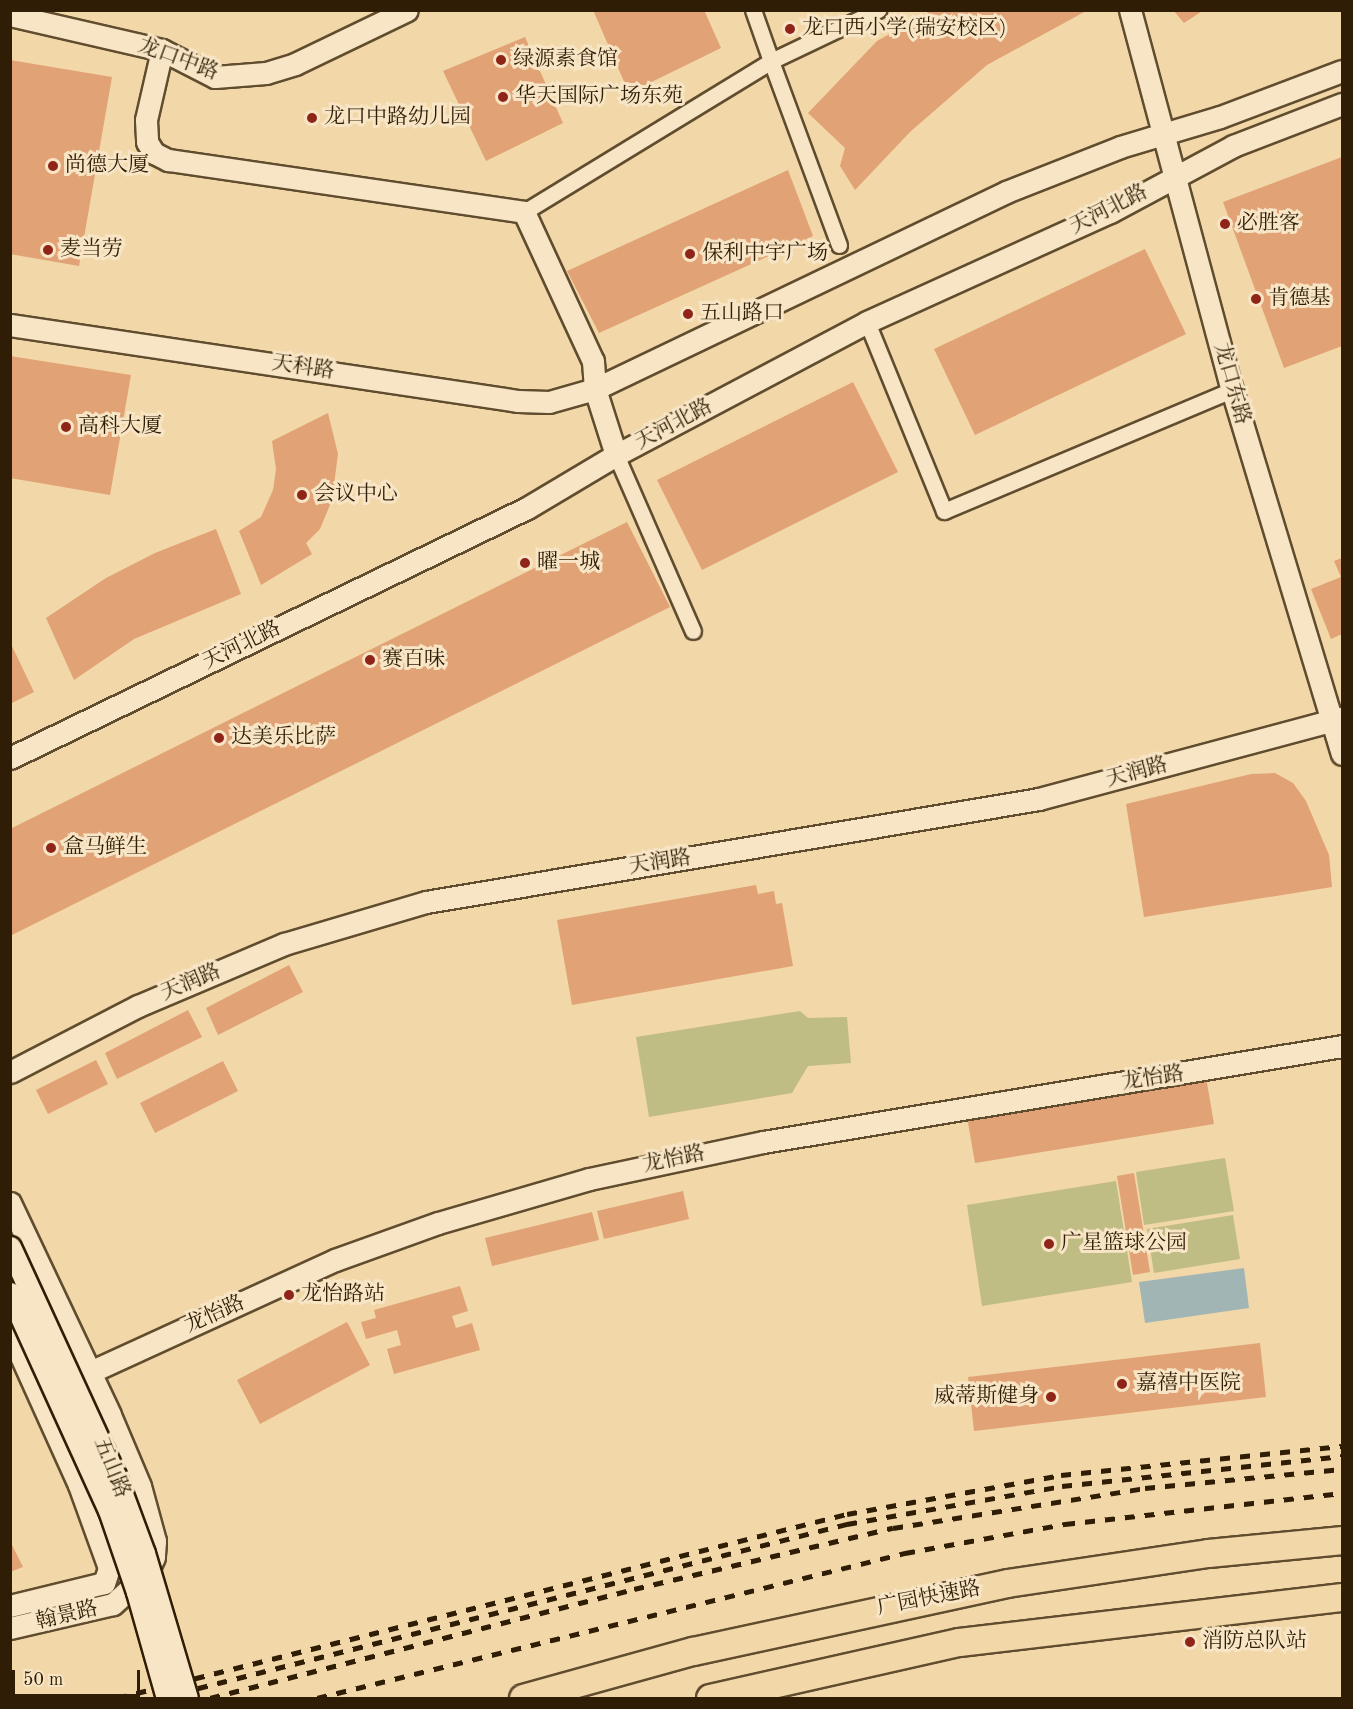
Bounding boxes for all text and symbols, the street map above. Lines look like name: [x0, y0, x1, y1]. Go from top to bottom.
place label: 龙口西小学(瑞安校区): [802, 16, 1007, 42]
marker: 龙口西小学(瑞安校区): [783, 22, 797, 36]
street label: 龙口中路: [134, 34, 222, 86]
place label: 绿源素食馆: [513, 47, 618, 73]
marker: 绿源素食馆: [494, 53, 508, 67]
place label: 华天国际广场东苑: [515, 84, 683, 110]
marker: 华天国际广场东苑: [496, 90, 510, 104]
place label: 龙口中路幼儿园: [324, 105, 471, 131]
marker: 龙口中路幼儿园: [305, 111, 319, 125]
place label: 尚德大厦: [65, 153, 149, 179]
marker: 尚德大厦: [46, 159, 60, 173]
street label: 天河北路: [1066, 180, 1152, 240]
place label: 必胜客: [1237, 211, 1300, 237]
marker: 必胜客: [1218, 217, 1232, 231]
place label: 麦当劳: [60, 237, 123, 263]
place label: 保利中宇广场: [702, 241, 828, 267]
marker: 麦当劳: [41, 243, 55, 257]
marker: 保利中宇广场: [683, 247, 697, 261]
place label: 肯德基: [1268, 286, 1331, 312]
marker: 肯德基: [1249, 292, 1263, 306]
place label: 五山路口: [700, 301, 784, 327]
marker: 五山路口: [681, 307, 695, 321]
street label: 龙口东路: [1207, 340, 1255, 428]
street label: 天科路: [270, 351, 336, 385]
street label: 天河北路: [631, 394, 717, 456]
place label: 高科大厦: [78, 414, 162, 440]
marker: 高科大厦: [59, 420, 73, 434]
place label: 会议中心: [314, 482, 398, 508]
marker: 会议中心: [295, 488, 309, 502]
place label: 曜一城: [537, 550, 600, 576]
marker: 曜一城: [518, 556, 532, 570]
street label: 天河北路: [199, 616, 285, 676]
place label: 赛百味: [382, 647, 445, 673]
marker: 赛百味: [363, 653, 377, 667]
place label: 达美乐比萨: [231, 725, 336, 751]
marker: 达美乐比萨: [212, 731, 226, 745]
street label: 天润路: [1103, 753, 1171, 793]
place label: 盒马鲜生: [63, 835, 147, 861]
marker: 盒马鲜生: [44, 841, 58, 855]
street label: 天润路: [627, 846, 693, 880]
street label: 天润路: [157, 959, 225, 1007]
street label: 龙怡路: [1120, 1062, 1186, 1096]
street label: 龙怡路: [641, 1141, 707, 1179]
place label: 广星篮球公园: [1061, 1231, 1187, 1257]
marker: 广星篮球公园: [1042, 1237, 1056, 1251]
place label: 龙怡路站: [301, 1282, 385, 1308]
marker: 龙怡路站: [282, 1288, 296, 1302]
street label: 龙怡路: [181, 1291, 249, 1339]
place label: 嘉禧中医院: [1136, 1371, 1241, 1397]
marker: 嘉禧中医院: [1113, 1375, 1131, 1393]
place label: 威蒂斯健身: [934, 1384, 1039, 1410]
marker: 威蒂斯健身: [1044, 1390, 1058, 1404]
street label: 五山路: [88, 1434, 134, 1502]
street label: 广园快速路: [875, 1577, 983, 1621]
street label: 翰景路: [33, 1597, 101, 1635]
place label: 消防总队站: [1202, 1629, 1307, 1655]
marker: 消防总队站: [1183, 1635, 1197, 1649]
scale bar: [15, 1658, 142, 1696]
text: 50 m: [23, 1671, 63, 1689]

